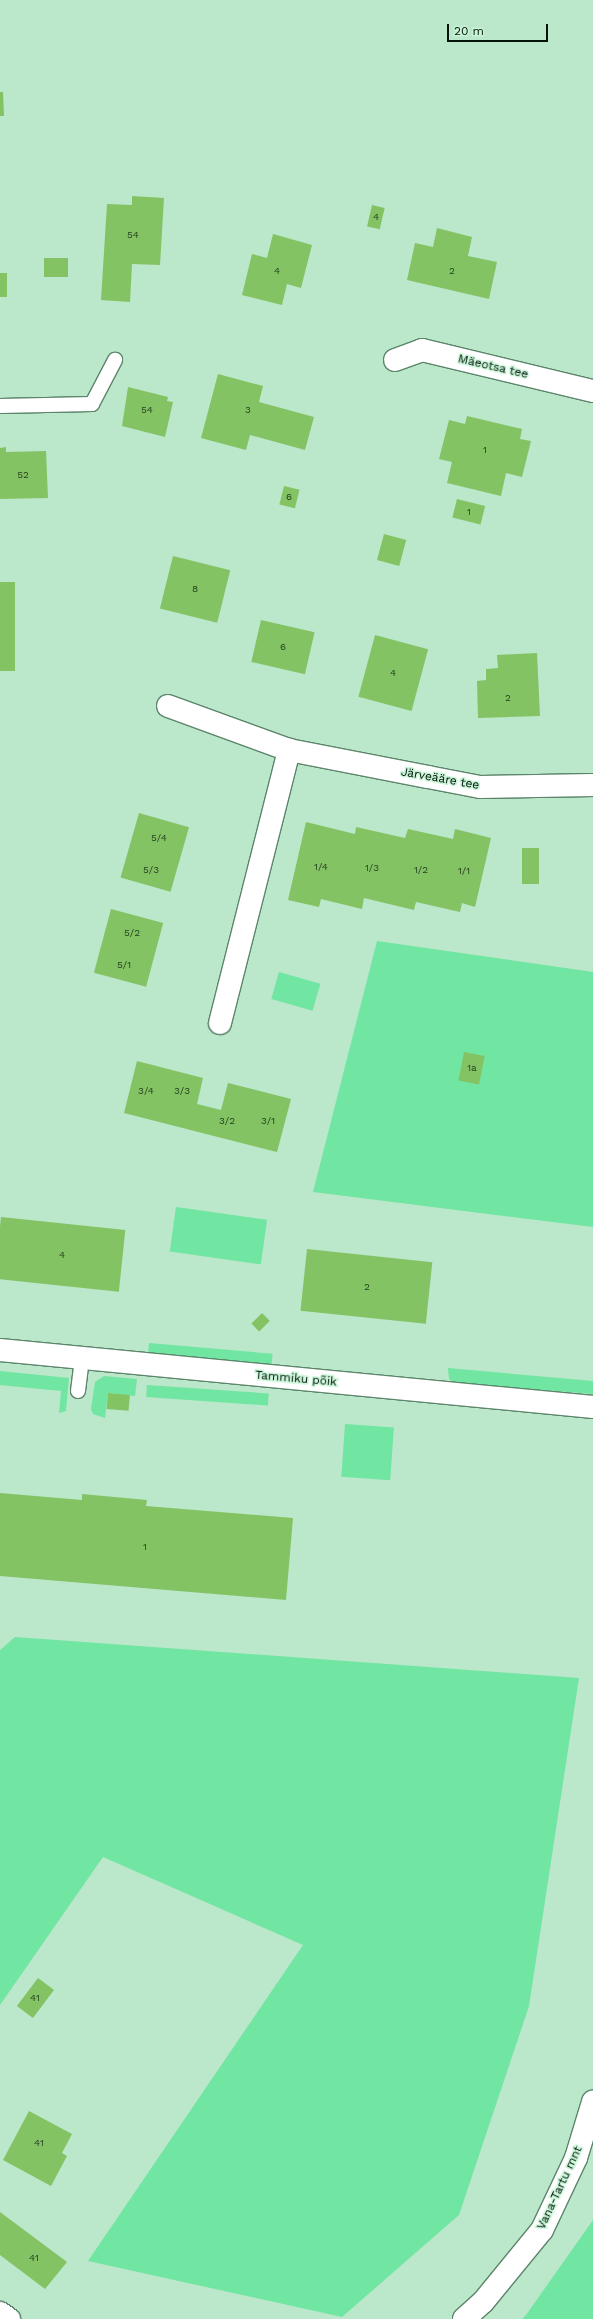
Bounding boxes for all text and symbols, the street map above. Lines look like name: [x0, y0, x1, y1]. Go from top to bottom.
scale bar: [449, 16, 550, 42]
text: 20 m: [454, 24, 484, 38]
house number: 4: [373, 211, 379, 223]
house number: 54: [127, 229, 139, 241]
house number: 4: [274, 265, 280, 277]
house number: 2: [449, 265, 455, 277]
street label: Mäeotsa tee: [456, 352, 530, 382]
house number: 54: [141, 404, 153, 416]
house number: 3: [245, 404, 251, 416]
house number: 1: [483, 444, 487, 456]
house number: 52: [17, 469, 29, 481]
house number: 6: [286, 491, 292, 503]
house number: 1: [467, 506, 471, 518]
house number: 8: [192, 583, 198, 595]
house number: 6: [280, 641, 286, 653]
house number: 4: [390, 667, 396, 679]
house number: 2: [505, 692, 511, 704]
street label: Järveääre tee: [400, 765, 480, 793]
house number: 5/4: [151, 832, 167, 844]
house number: 1/4: [314, 861, 328, 873]
house number: 1/3: [365, 862, 379, 874]
house number: 5/3: [143, 864, 159, 876]
house number: 1/2: [414, 864, 428, 876]
house number: 1/1: [458, 865, 470, 877]
house number: 5/2: [124, 927, 140, 939]
house number: 5/1: [117, 959, 131, 971]
house number: 1a: [467, 1062, 477, 1074]
house number: 3/4: [138, 1085, 154, 1097]
house number: 3/3: [174, 1085, 190, 1097]
house number: 3/2: [219, 1115, 235, 1127]
house number: 3/1: [261, 1115, 275, 1127]
house number: 4: [59, 1249, 65, 1261]
house number: 2: [364, 1281, 370, 1293]
street label: Tammiku põik: [255, 1368, 337, 1390]
house number: 1: [143, 1541, 147, 1553]
house number: 41: [30, 1992, 40, 2004]
house number: 41: [34, 2137, 44, 2149]
street label: Vana-Tartu mnt: [534, 2144, 586, 2232]
house number: 41: [29, 2252, 39, 2264]

